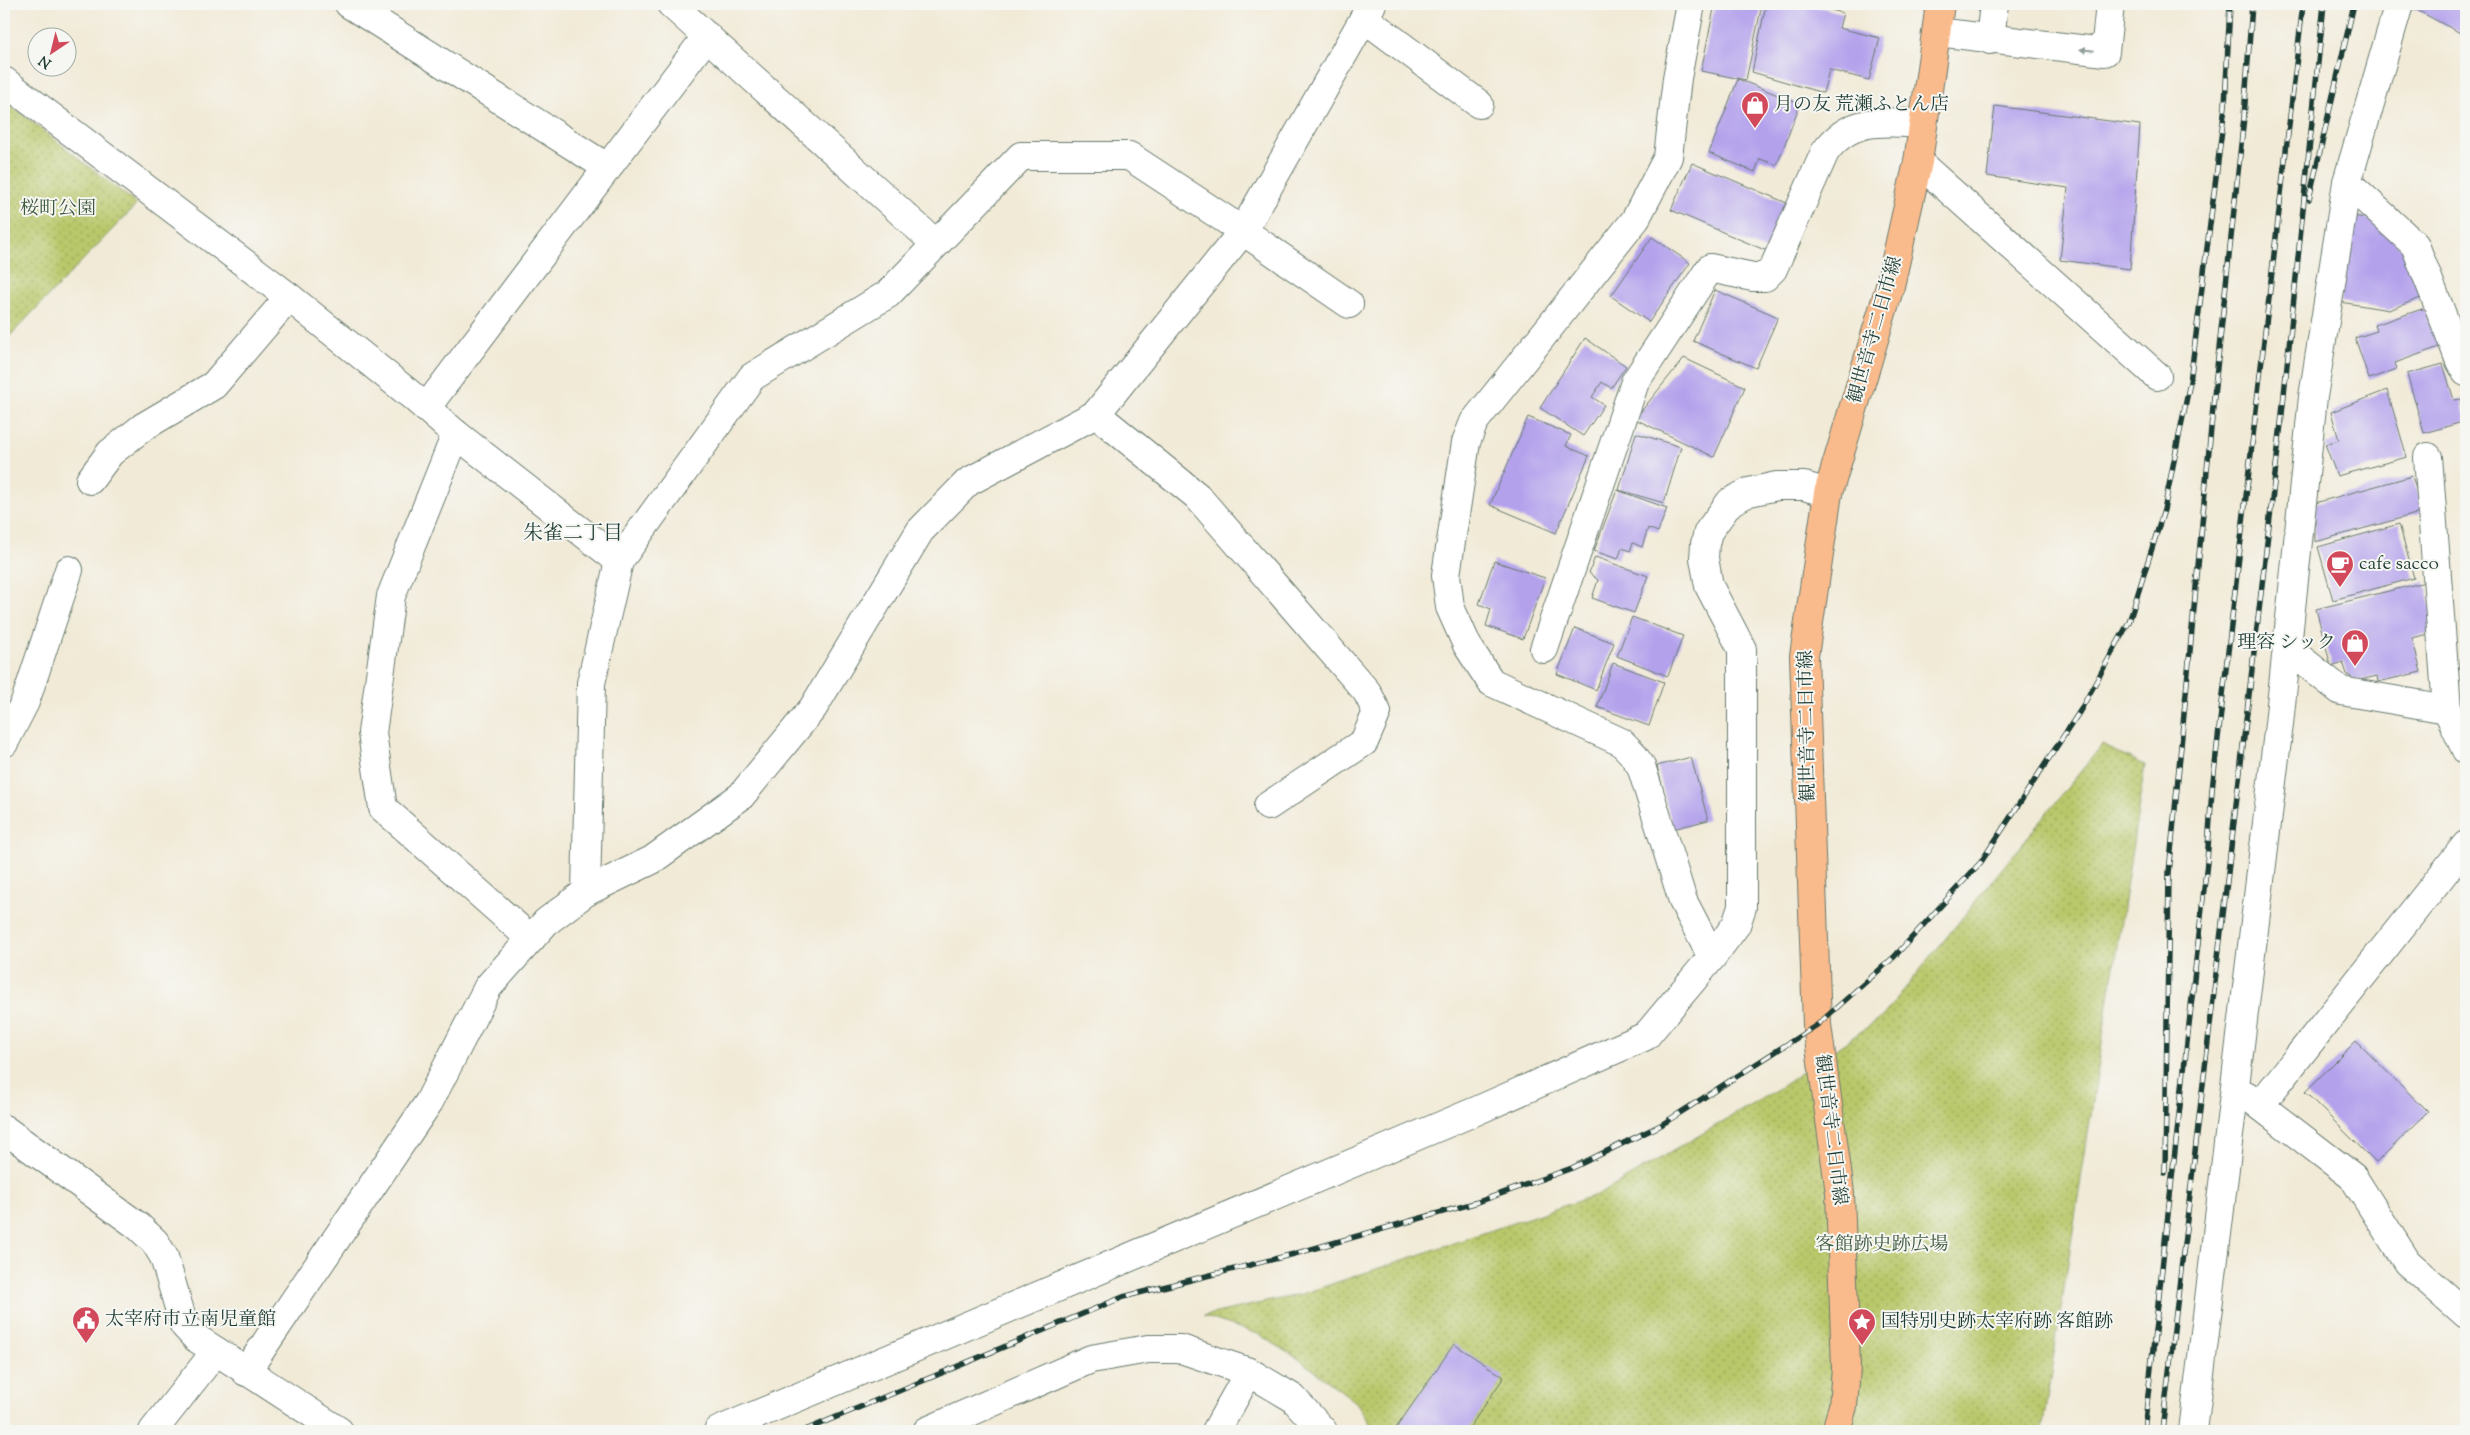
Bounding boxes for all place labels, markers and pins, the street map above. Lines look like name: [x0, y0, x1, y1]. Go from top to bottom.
shop icon: 月の友 荒瀬ふとん店: [1740, 90, 1770, 129]
place label: 月の友 荒瀬ふとん店: [1774, 92, 1949, 119]
cafe icon: cafe sacco: [2325, 549, 2355, 588]
place label: cafe sacco: [2359, 551, 2439, 578]
shop icon: 理容 シック: [2340, 628, 2370, 667]
place label: 理容 シック: [2237, 630, 2336, 657]
public building icon: 太宰府市立南児童館: [71, 1305, 101, 1344]
place label: 太宰府市立南児童館: [105, 1307, 276, 1334]
place icon: 国特別史跡太宰府跡 客館跡: [1847, 1307, 1877, 1346]
place label: 国特別史跡太宰府跡 客館跡: [1881, 1309, 2113, 1336]

